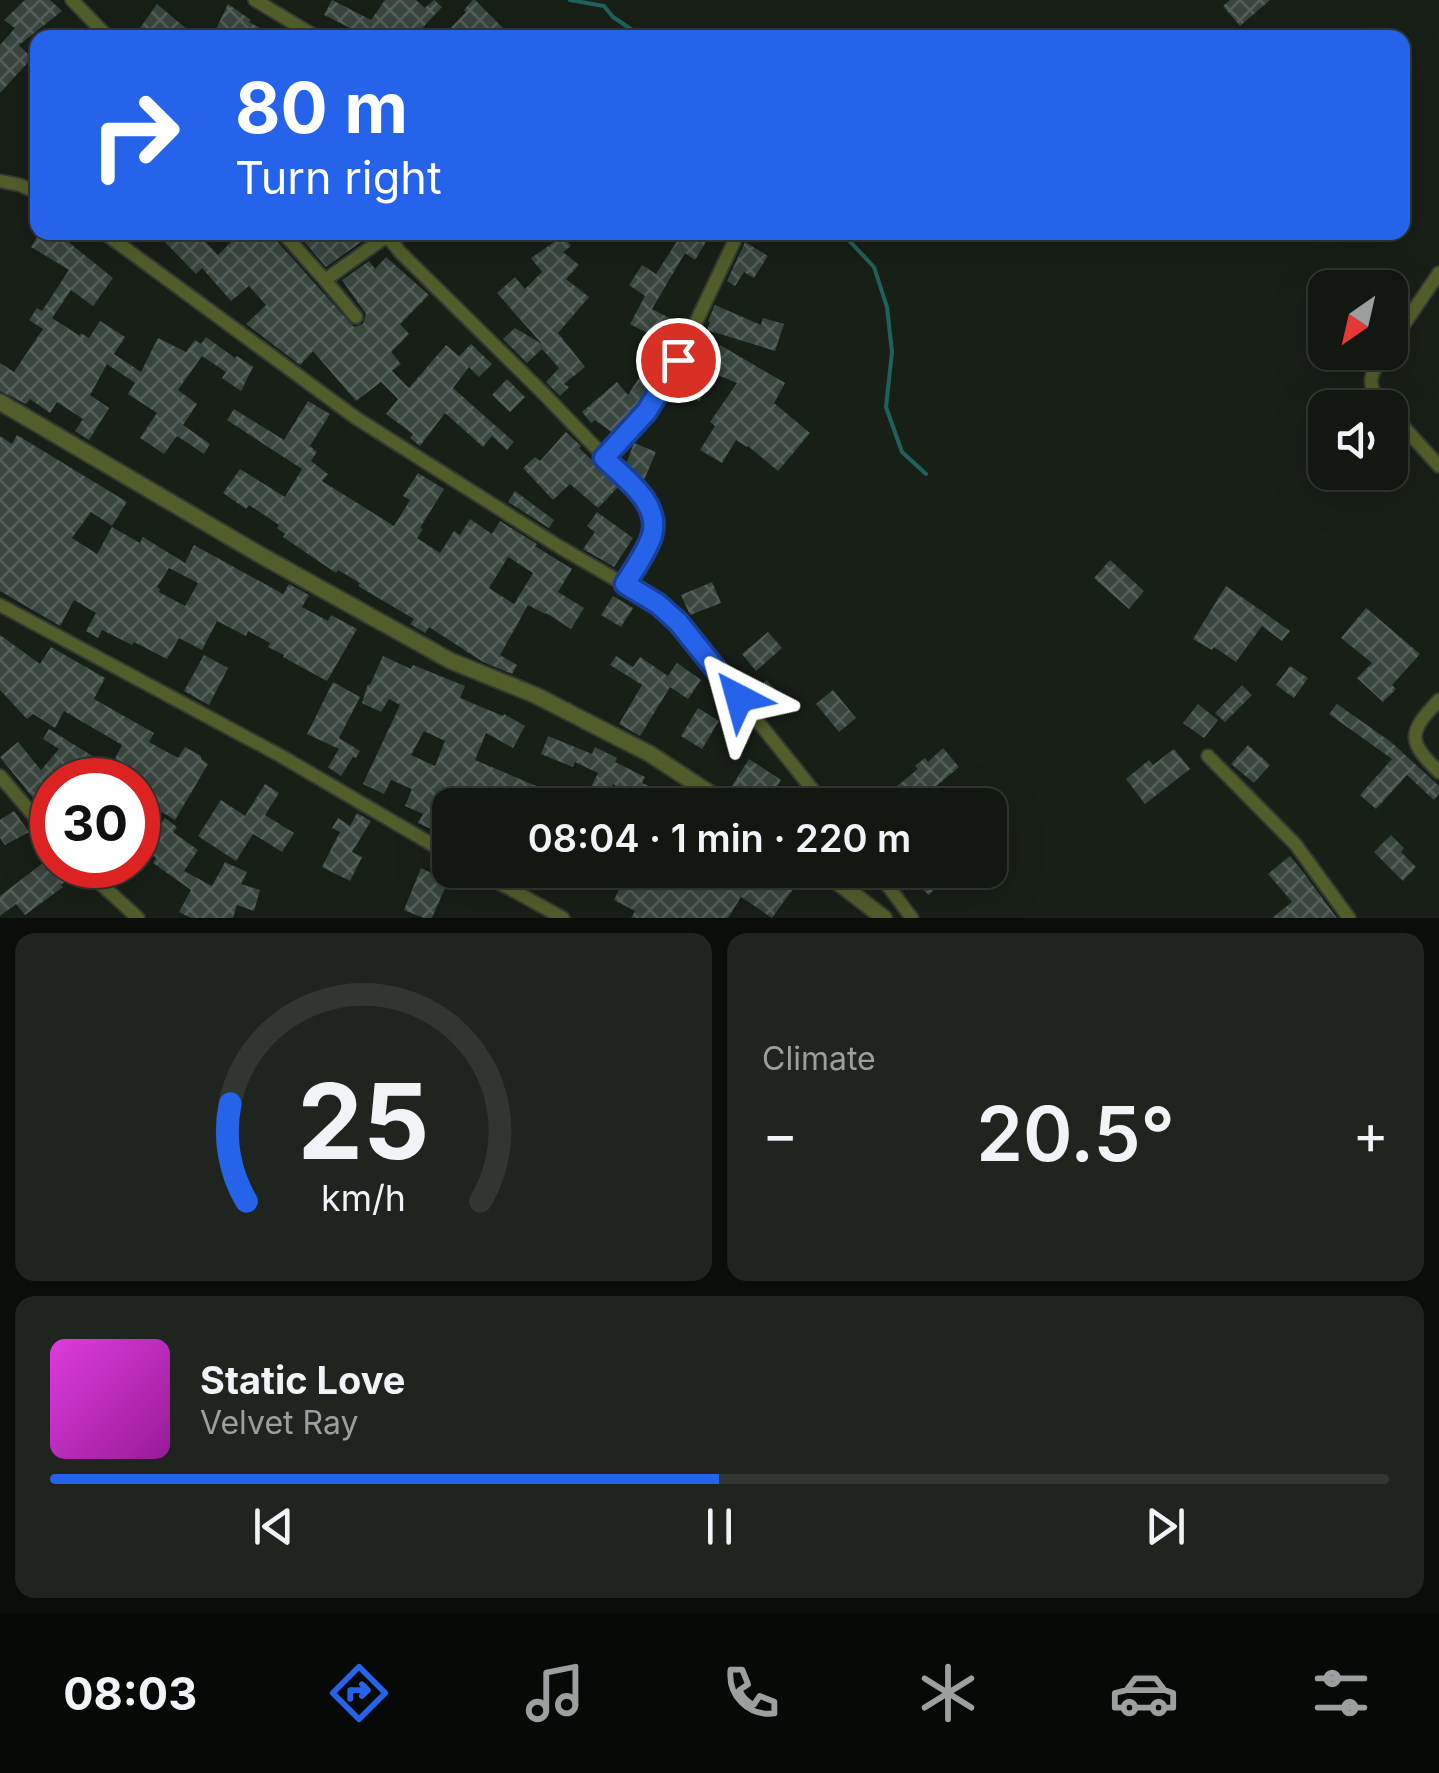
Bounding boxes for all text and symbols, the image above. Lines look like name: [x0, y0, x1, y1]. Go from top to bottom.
text: 80 m: [235, 65, 408, 150]
icon: right: [70, 70, 200, 200]
text: Turn right: [235, 150, 442, 205]
north arrow: [1308, 270, 1408, 370]
map controls: [1308, 270, 1408, 490]
pin: [636, 318, 721, 403]
icon: arrive: [651, 333, 706, 388]
button: sound: [1308, 390, 1408, 490]
position arrow: [687, 646, 791, 750]
speed limit sign: 30: [30, 758, 160, 888]
text: 08:04 · 1 min · 220 m: [528, 815, 911, 861]
text: Climate: [762, 1039, 876, 1078]
text: 25: [298, 1058, 429, 1184]
text: 20.5°: [976, 1088, 1175, 1179]
text: −: [762, 1101, 798, 1167]
text: +: [1353, 1101, 1389, 1167]
text: km/h: [321, 1176, 406, 1220]
text: Static Love: [200, 1357, 405, 1403]
text: Velvet Ray: [200, 1403, 358, 1442]
icon: previous: [246, 1499, 301, 1554]
icon: pause: [692, 1499, 747, 1554]
icon: next: [1138, 1499, 1193, 1554]
icon: directions: [324, 1658, 394, 1728]
icon: music: [520, 1658, 590, 1728]
icon: phone: [716, 1658, 786, 1728]
icon: climate: [913, 1658, 983, 1728]
icon: car: [1109, 1658, 1179, 1728]
icon: filters: [1306, 1658, 1376, 1728]
text: 08:03: [63, 1666, 197, 1721]

